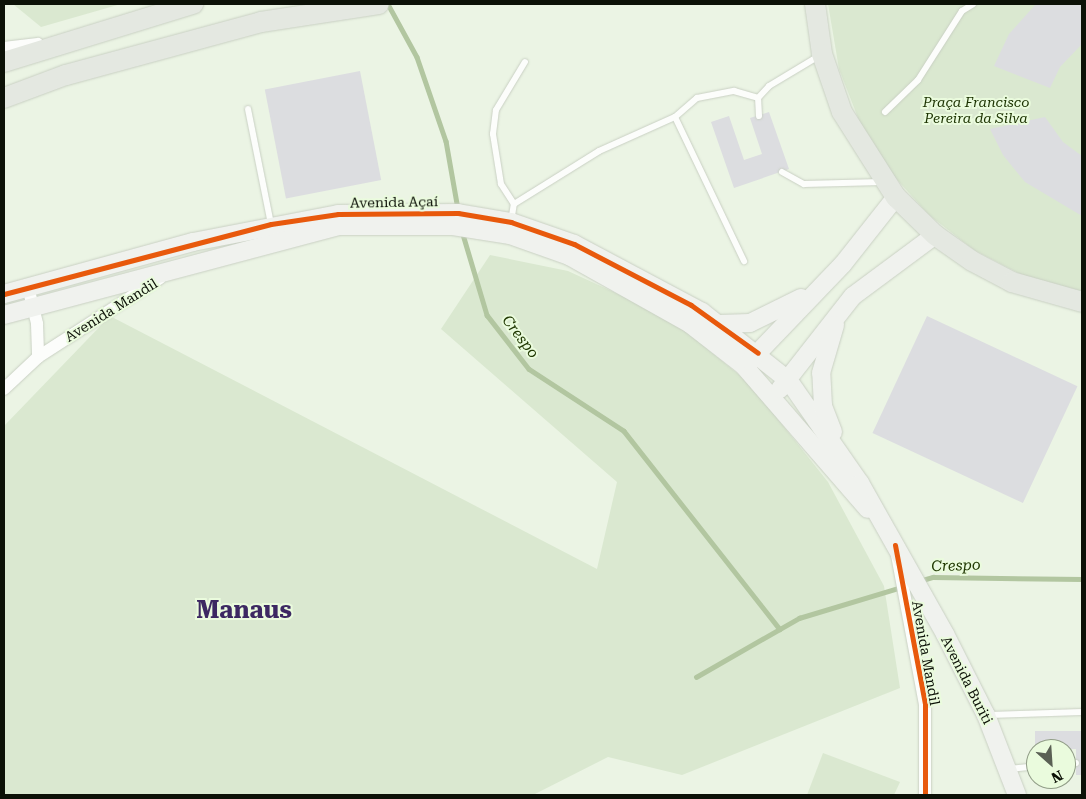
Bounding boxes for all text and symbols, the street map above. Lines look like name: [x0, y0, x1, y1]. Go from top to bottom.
park label: Praça Francisco Pereira da Silva: [923, 94, 1029, 126]
street label: Avenida Açaí: [350, 193, 438, 211]
street label: Avenida Mandil: [62, 275, 160, 345]
water label: Crespo: [498, 312, 542, 362]
water label: Crespo: [931, 556, 981, 576]
district label: Manaus: [196, 597, 292, 625]
street label: Avenida Mandil: [909, 599, 943, 707]
street label: Avenida Buriti: [938, 633, 996, 727]
north arrow: [1026, 739, 1076, 789]
text: N: [1049, 767, 1065, 786]

